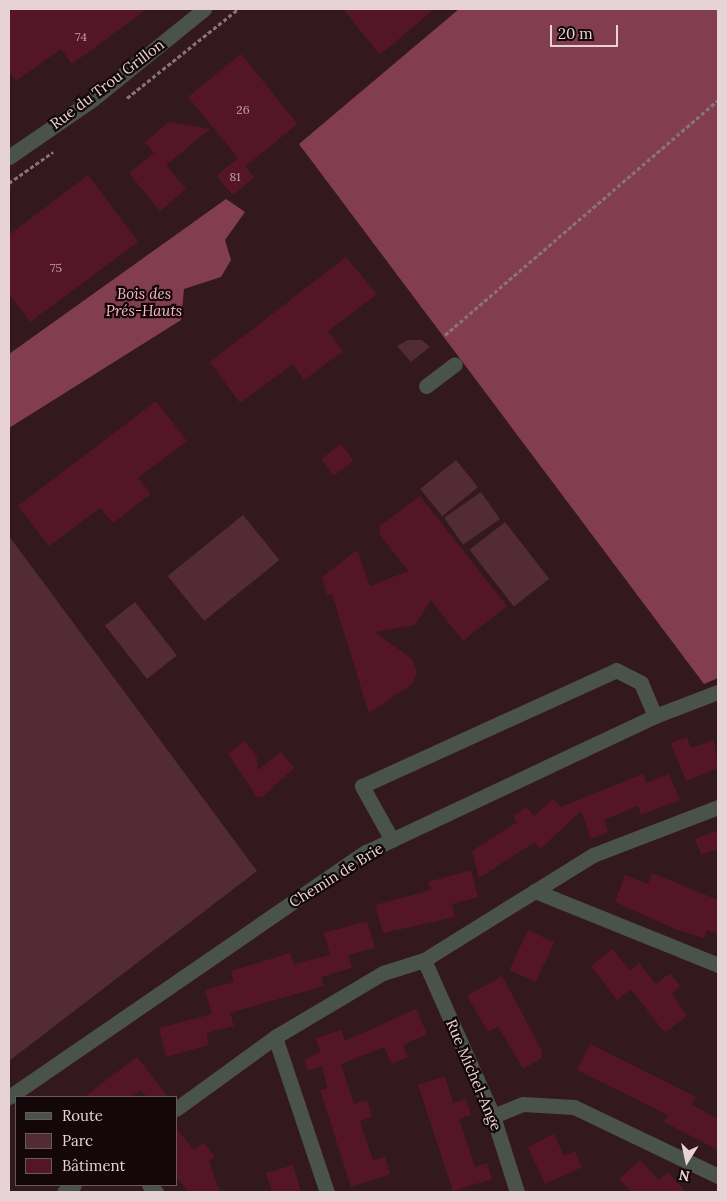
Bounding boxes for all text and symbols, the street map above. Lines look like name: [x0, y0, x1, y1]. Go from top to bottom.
scale bar: [552, 15, 620, 47]
text: 20 m: [558, 24, 593, 43]
house number: 74: [75, 30, 87, 44]
street label: Rue du Trou Grillon: [47, 35, 167, 133]
house number: 26: [236, 103, 250, 117]
house number: 81: [229, 170, 241, 184]
house number: 75: [50, 261, 62, 275]
park label: Bois des Prés-Hauts: [106, 284, 182, 319]
street label: Chemin de Brie: [286, 839, 386, 911]
street label: Rue Michel-Ange: [442, 1016, 506, 1134]
legend: [15, 1096, 178, 1186]
text: Route: [62, 1106, 103, 1125]
text: Parc: [62, 1131, 93, 1150]
north arrow: [662, 1136, 712, 1186]
text: Bâtiment: [62, 1156, 125, 1175]
text: N: [678, 1166, 691, 1186]

